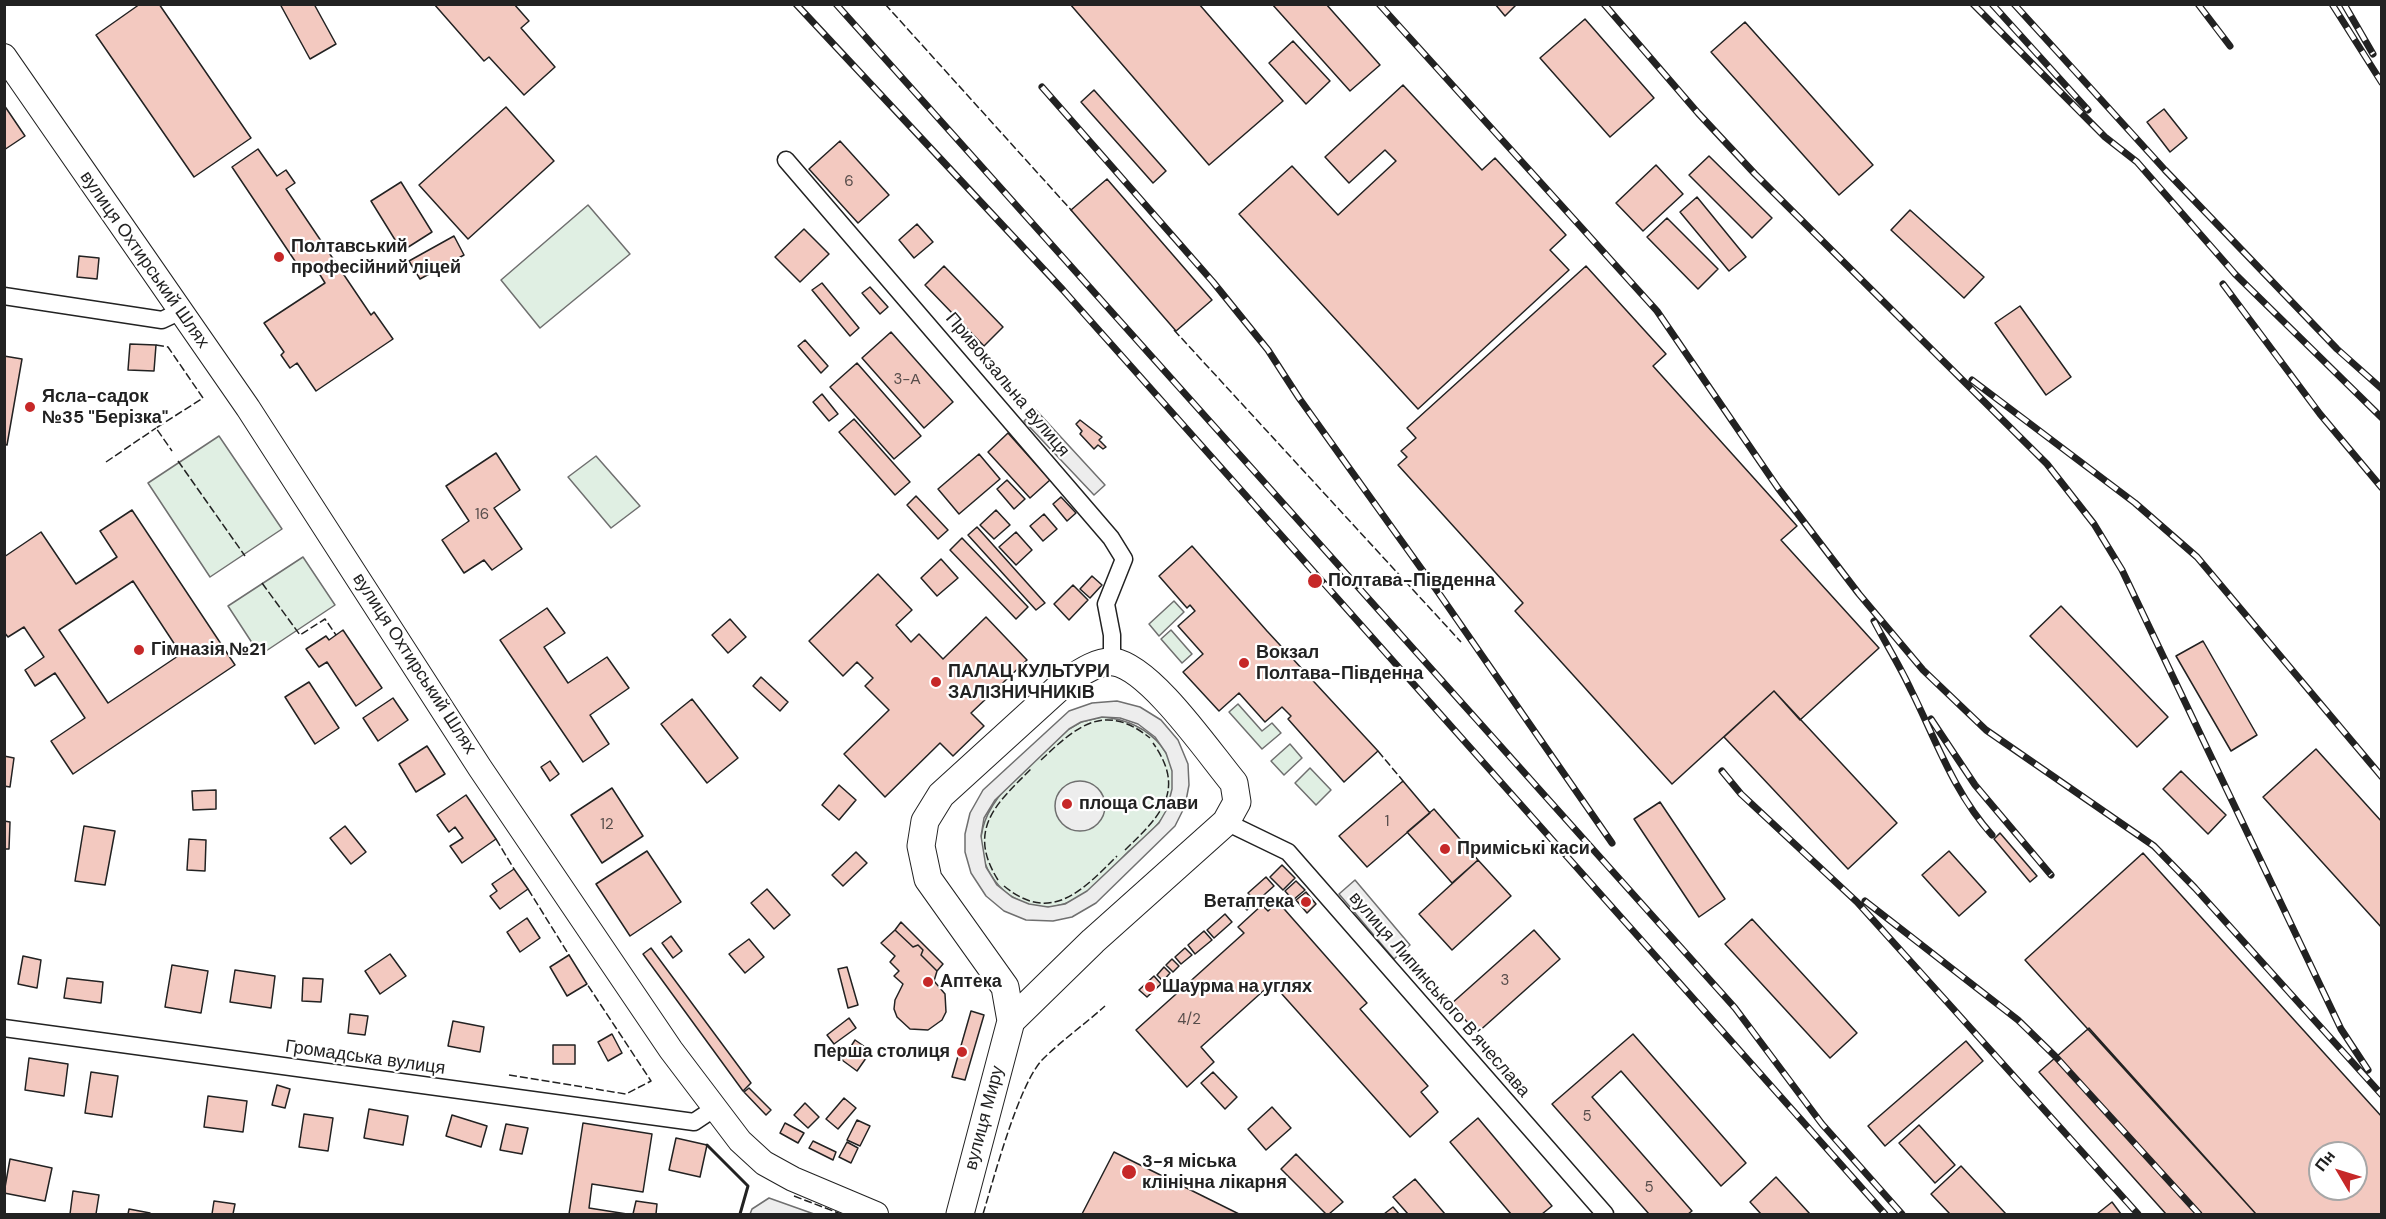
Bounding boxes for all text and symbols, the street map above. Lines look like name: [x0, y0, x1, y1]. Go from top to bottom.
street label: вулиця Охтирський Шлях: [75, 167, 213, 353]
house number: 6: [844, 173, 854, 191]
place label: Полтавський професійний ліцей: [291, 236, 461, 278]
marker: Полтавський професійний ліцей: [272, 250, 286, 264]
street label: Привокзальна вулиця: [940, 308, 1074, 462]
house number: 3-А: [894, 371, 920, 389]
place label: Ясла-садок №35 "Берізка": [42, 386, 168, 428]
marker: Ясла-садок №35 "Берізка": [23, 400, 37, 414]
house number: 16: [475, 506, 489, 524]
street label: вулиця Охтирський Шлях: [347, 570, 481, 758]
place label: Полтава-Південна: [1328, 570, 1495, 592]
marker: Полтава-Південна: [1306, 572, 1324, 590]
place label: Гімназія №21: [151, 639, 266, 661]
place label: Вокзал Полтава-Південна: [1256, 642, 1423, 684]
marker: Гімназія №21: [132, 643, 146, 657]
marker: Вокзал Полтава-Південна: [1237, 656, 1251, 670]
place label: ПАЛАЦ КУЛЬТУРИ ЗАЛIЗНИЧНИКIВ: [948, 661, 1110, 704]
marker: ПАЛАЦ КУЛЬТУРИ ЗАЛIЗНИЧНИКIВ: [929, 675, 943, 689]
place label: площа Слави: [1079, 793, 1198, 815]
marker: площа Слави: [1060, 797, 1074, 811]
house number: 1: [1385, 813, 1389, 831]
house number: 12: [600, 816, 614, 834]
place label: Приміські каси: [1457, 838, 1590, 860]
marker: Приміські каси: [1438, 842, 1452, 856]
street label: вулиця Липинського В'ячеслава: [1344, 888, 1534, 1102]
place label: Ветаптека: [1204, 891, 1294, 913]
marker: Ветаптека: [1299, 895, 1313, 909]
place label: Аптека: [940, 971, 1002, 993]
house number: 3: [1501, 972, 1509, 990]
marker: Аптека: [921, 975, 935, 989]
place label: Шаурма на углях: [1162, 976, 1312, 998]
marker: Шаурма на углях: [1143, 980, 1157, 994]
house number: 4/2: [1177, 1011, 1201, 1029]
street label: Громадська вулиця: [284, 1036, 446, 1080]
place label: Перша столиця: [814, 1041, 950, 1063]
marker: Перша столиця: [955, 1045, 969, 1059]
street label: вулиця Миру: [961, 1064, 1009, 1172]
house number: 5: [1582, 1108, 1592, 1126]
north arrow: [2308, 1141, 2368, 1201]
text: Пн: [2310, 1146, 2340, 1176]
place label: 3-я міська клінічна лікарня: [1142, 1151, 1287, 1194]
marker: 3-я міська клінічна лікарня: [1120, 1163, 1138, 1181]
house number: 5: [1644, 1179, 1654, 1197]

